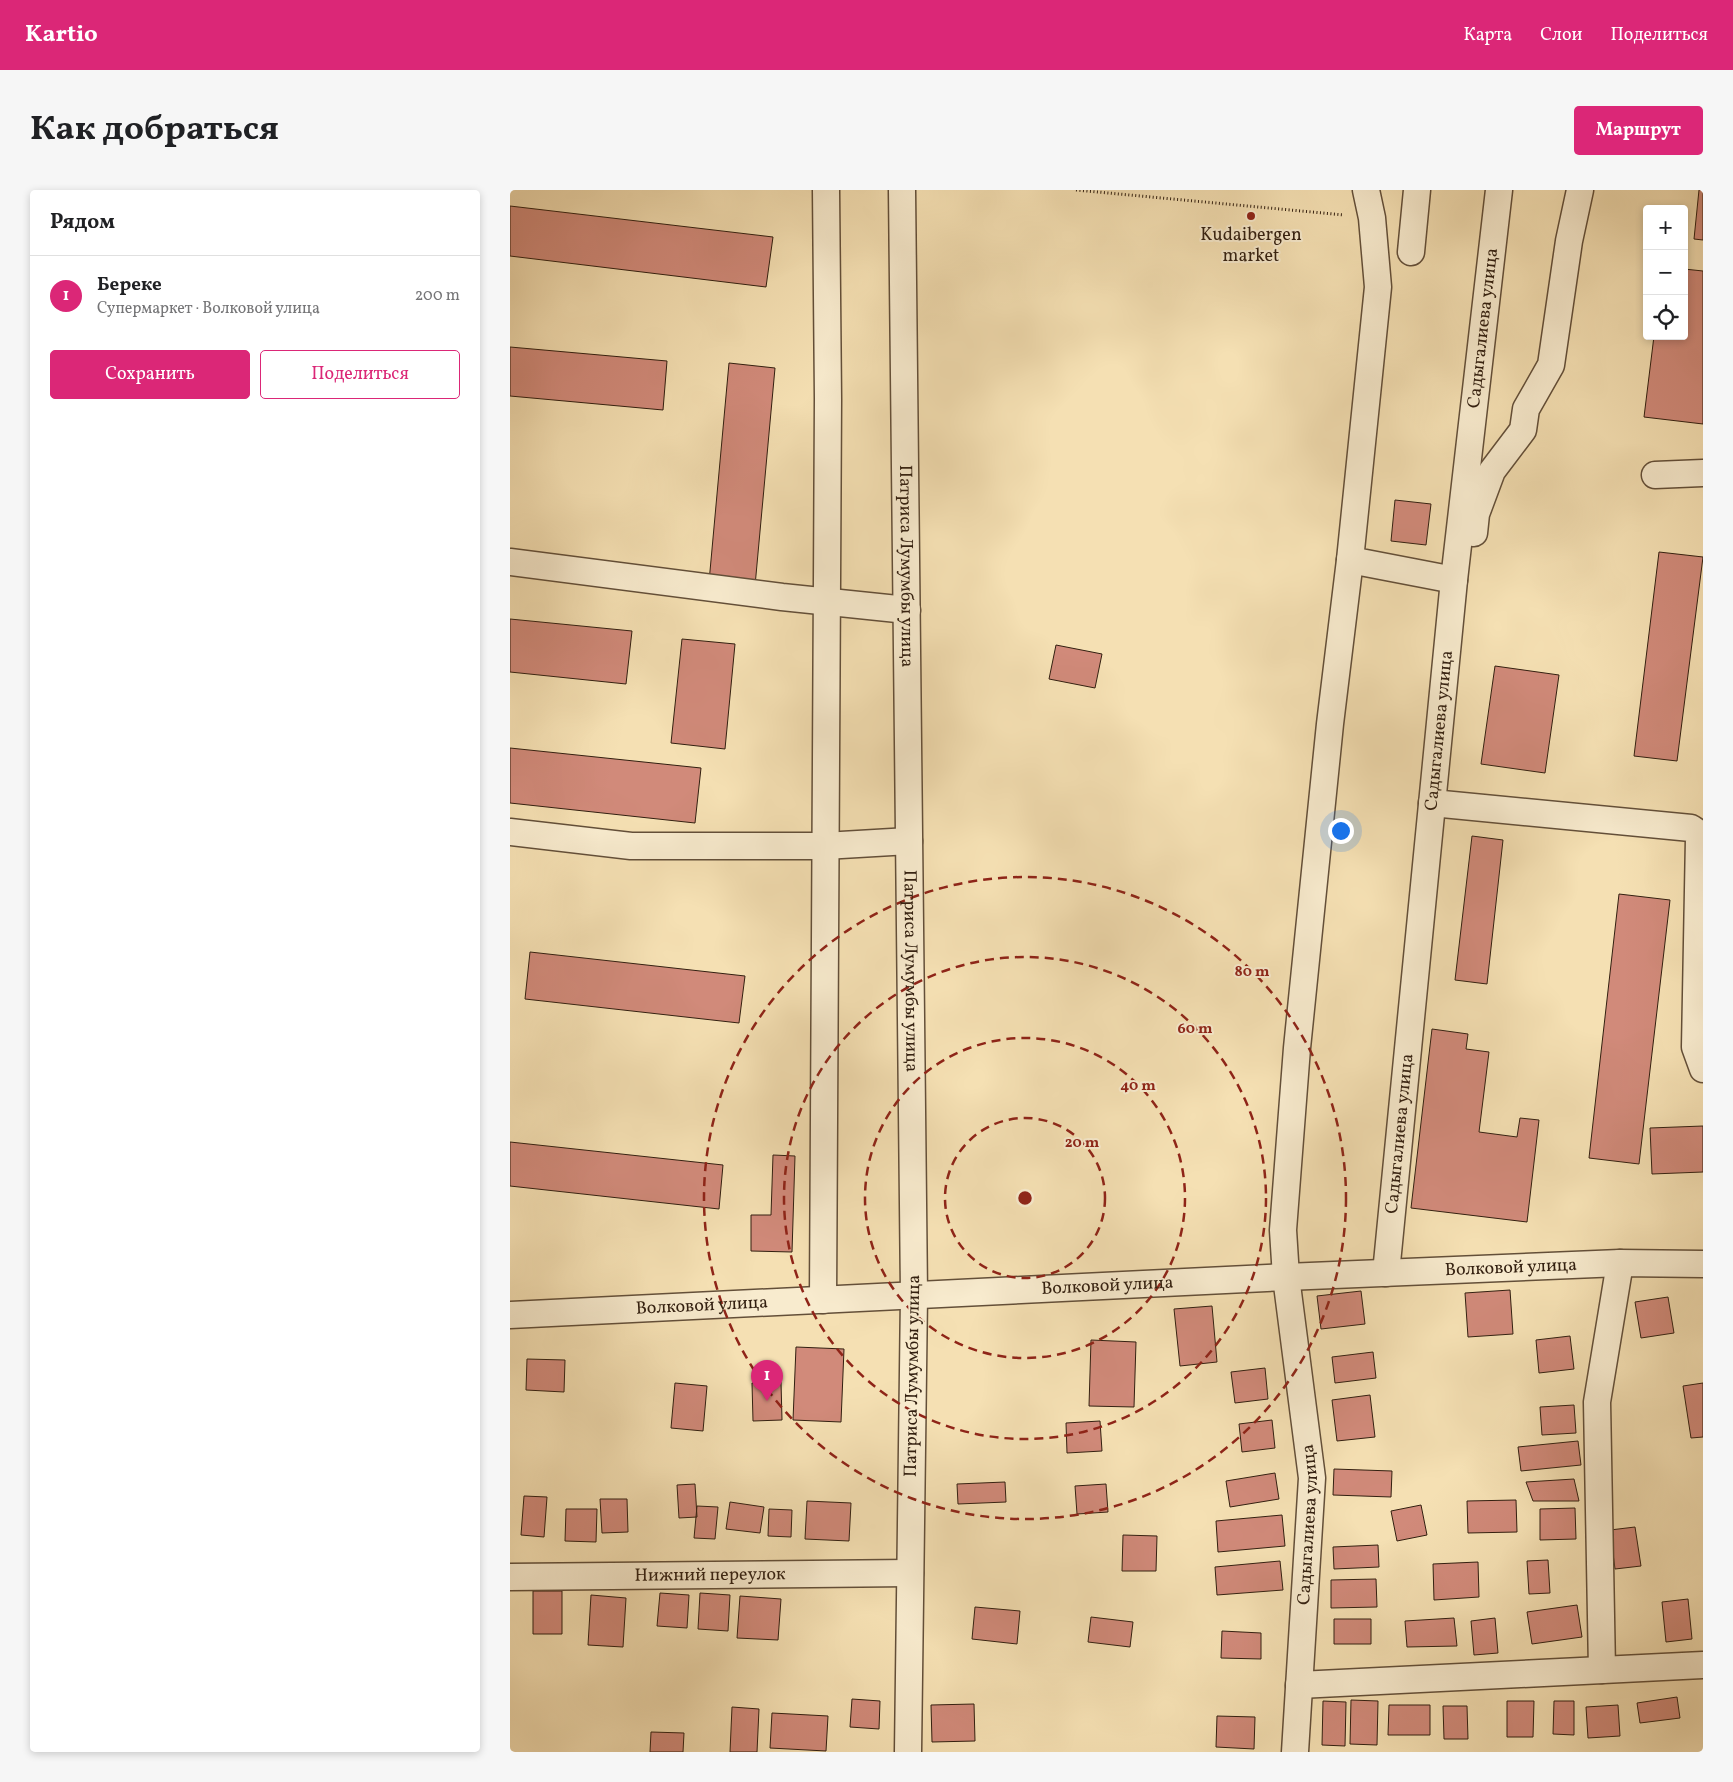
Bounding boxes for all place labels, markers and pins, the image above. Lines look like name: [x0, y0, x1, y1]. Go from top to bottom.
marker: Kudaibergen market: [1245, 210, 1257, 222]
place label: Kudaibergen market: [1200, 223, 1302, 269]
centre of rings: [1016, 1189, 1034, 1207]
pin: 1: [751, 1360, 783, 1401]

